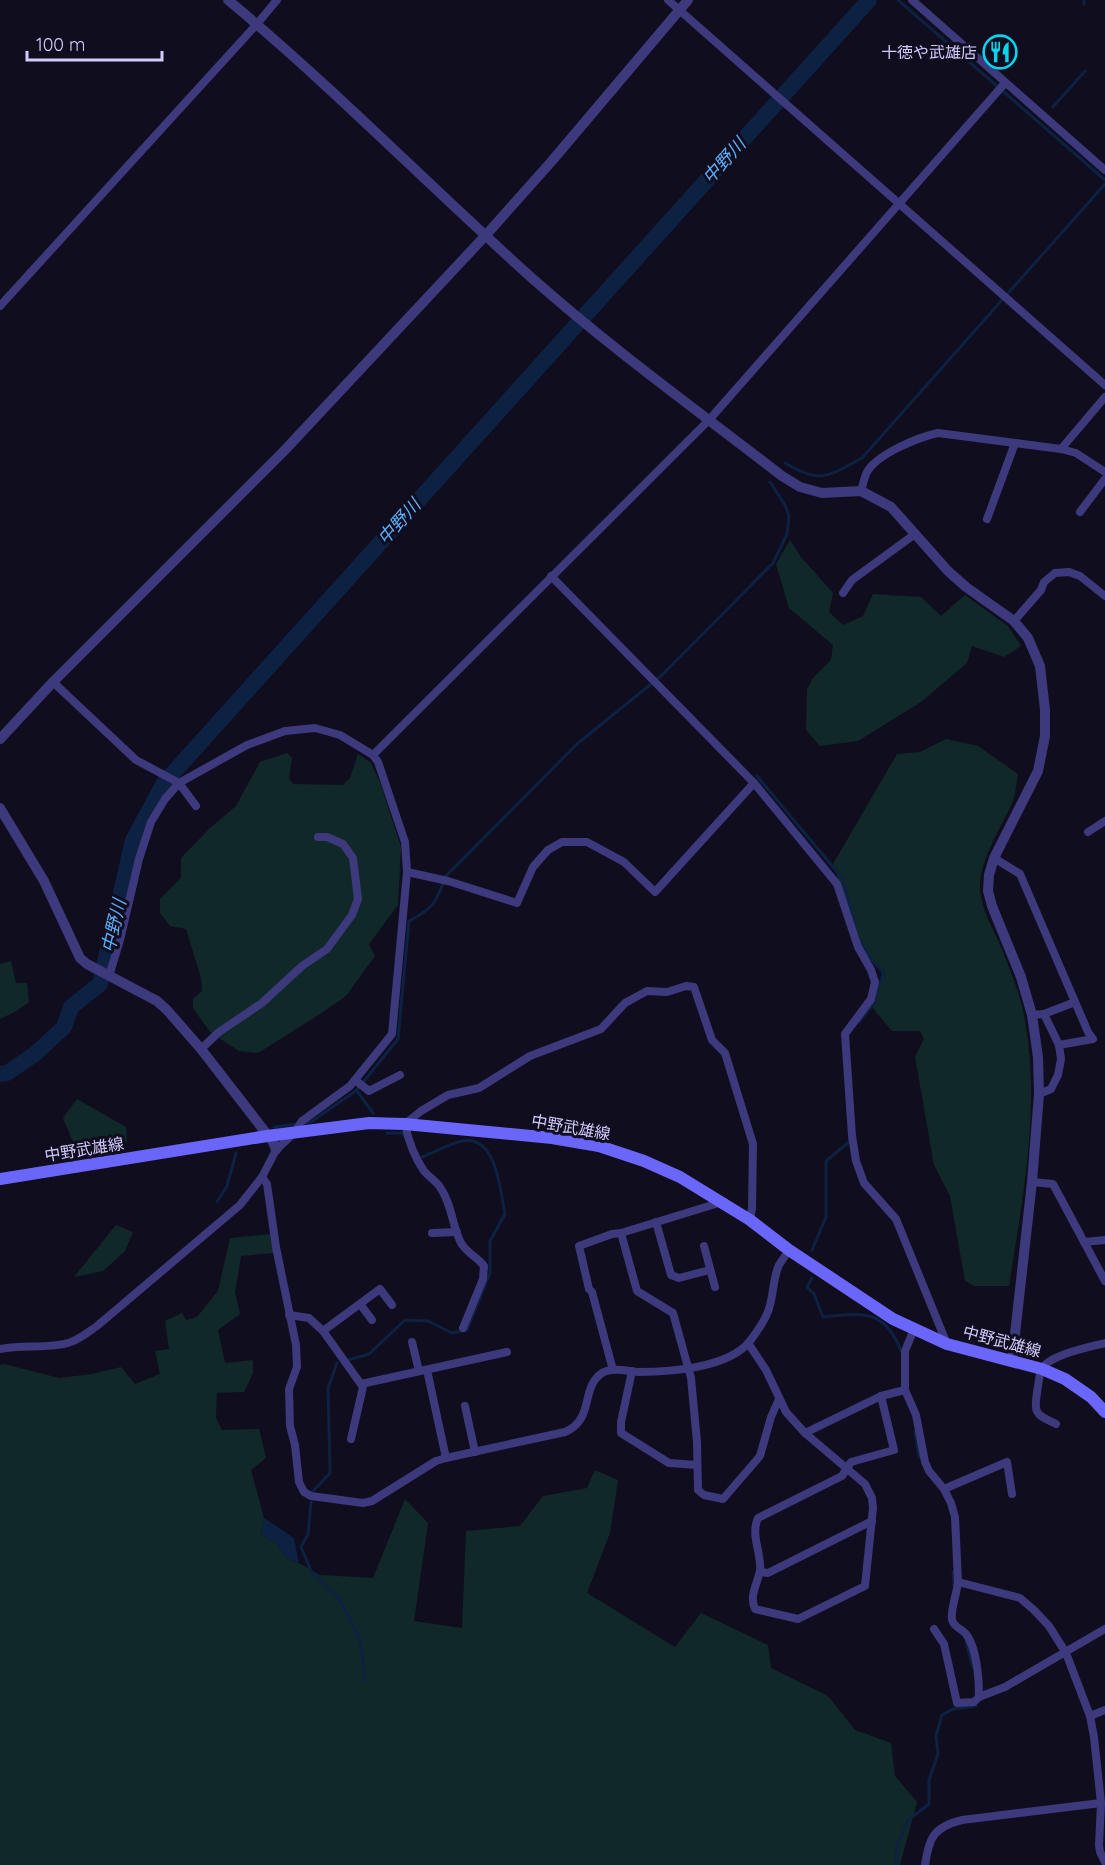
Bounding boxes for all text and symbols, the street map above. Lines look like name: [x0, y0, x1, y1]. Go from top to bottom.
scale bar: [27, 24, 162, 62]
text: 100 m: [36, 33, 85, 56]
restaurant icon: 十徳や武雄店: [982, 34, 1018, 70]
place label: 十徳や武雄店: [881, 42, 977, 62]
water label: 中野川: [697, 131, 752, 188]
water label: 中野川: [372, 492, 427, 549]
water label: 中野川: [96, 895, 131, 955]
street label: 中野武雄線: [530, 1110, 612, 1144]
street label: 中野武雄線: [43, 1133, 125, 1165]
street label: 中野武雄線: [961, 1321, 1043, 1361]

